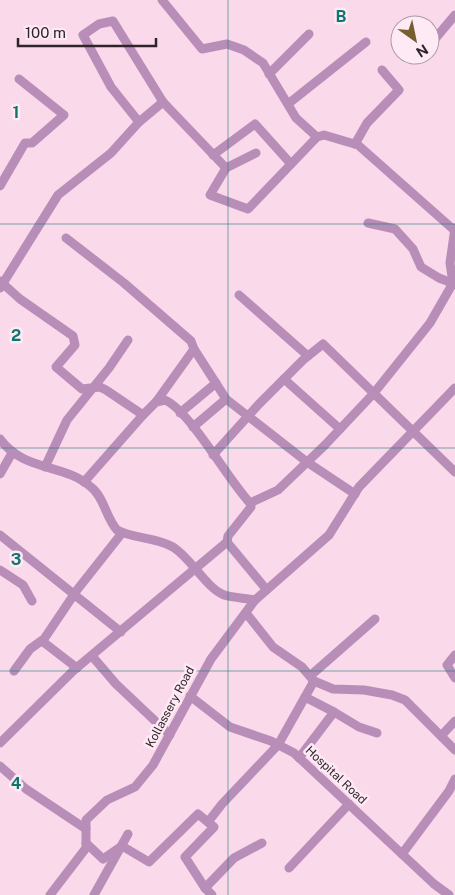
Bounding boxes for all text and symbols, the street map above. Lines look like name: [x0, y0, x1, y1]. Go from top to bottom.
text: B: [336, 7, 347, 26]
scale bar: [18, 15, 155, 47]
north arrow: [390, 15, 440, 65]
text: 100 m: [25, 24, 66, 41]
text: N: [413, 41, 431, 61]
text: 1: [13, 103, 19, 122]
text: 2: [11, 326, 21, 345]
text: 3: [11, 550, 21, 569]
street label: Kollassery Road: [143, 664, 197, 750]
street label: Hospital Road: [303, 743, 369, 807]
text: 4: [11, 774, 22, 793]

